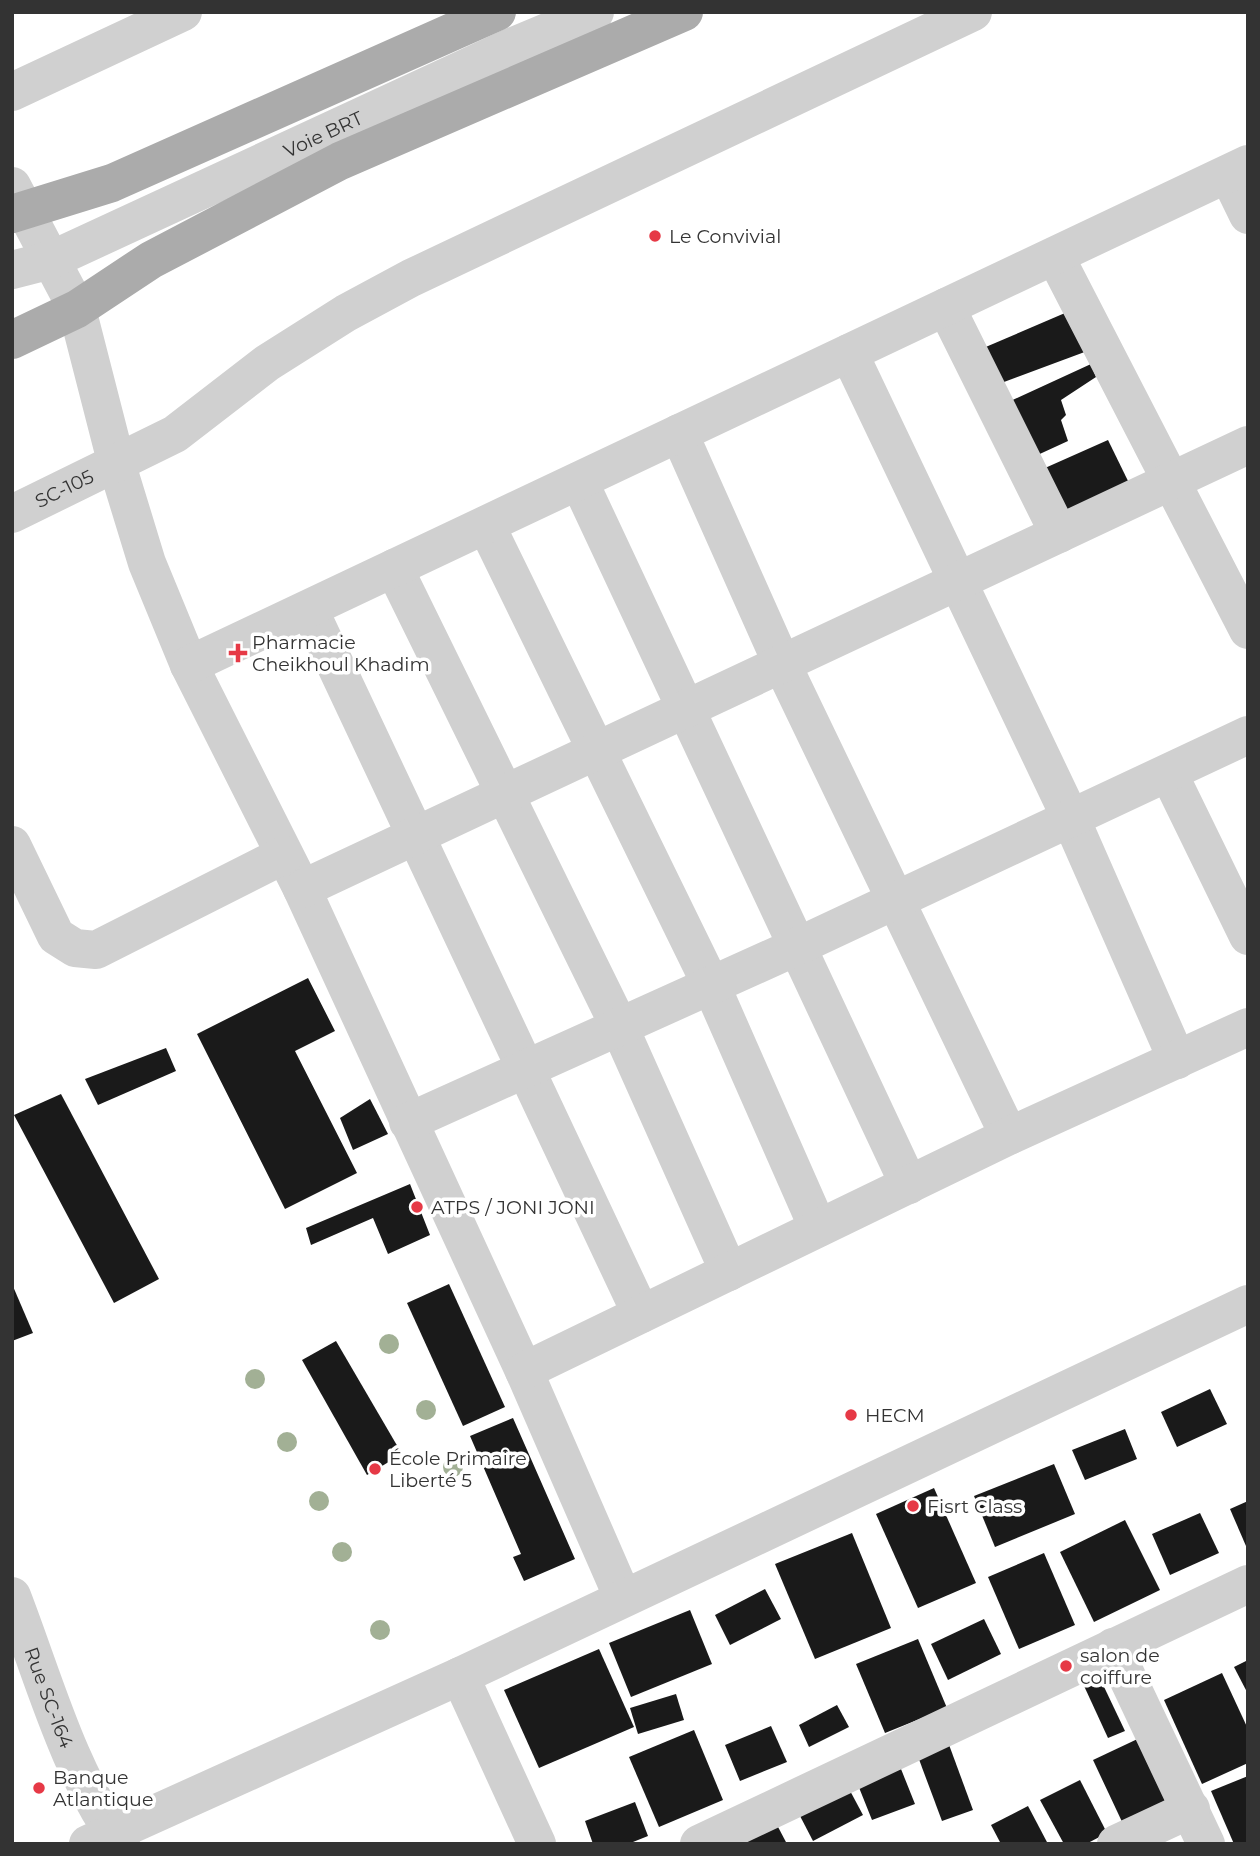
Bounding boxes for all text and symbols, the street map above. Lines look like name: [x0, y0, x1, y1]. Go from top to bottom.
street label: Voie BRT: [280, 106, 366, 163]
place label: Le Convivial: [669, 225, 781, 248]
marker: Le Convivial: [647, 228, 663, 244]
street label: SC-105: [31, 465, 98, 513]
place label: Pharmacie Cheikhoul Khadim: [252, 631, 430, 676]
marker: Pharmacie Cheikhoul Khadim: [230, 645, 246, 661]
place label: ATPS / JONI JONI: [431, 1196, 595, 1219]
marker: ATPS / JONI JONI: [409, 1199, 425, 1215]
place label: HECM: [865, 1404, 925, 1427]
marker: HECM: [843, 1407, 859, 1423]
place label: École Primaire Liberté 5: [389, 1447, 527, 1492]
marker: École Primaire Liberté 5: [367, 1461, 383, 1477]
place label: Fisrt Class: [927, 1495, 1022, 1518]
marker: Fisrt Class: [905, 1498, 921, 1514]
street label: Rue SC-164: [20, 1644, 78, 1752]
place label: salon de coiffure: [1080, 1644, 1160, 1689]
marker: salon de coiffure: [1058, 1658, 1074, 1674]
place label: Banque Atlantique: [53, 1766, 153, 1811]
marker: Banque Atlantique: [31, 1780, 47, 1796]

